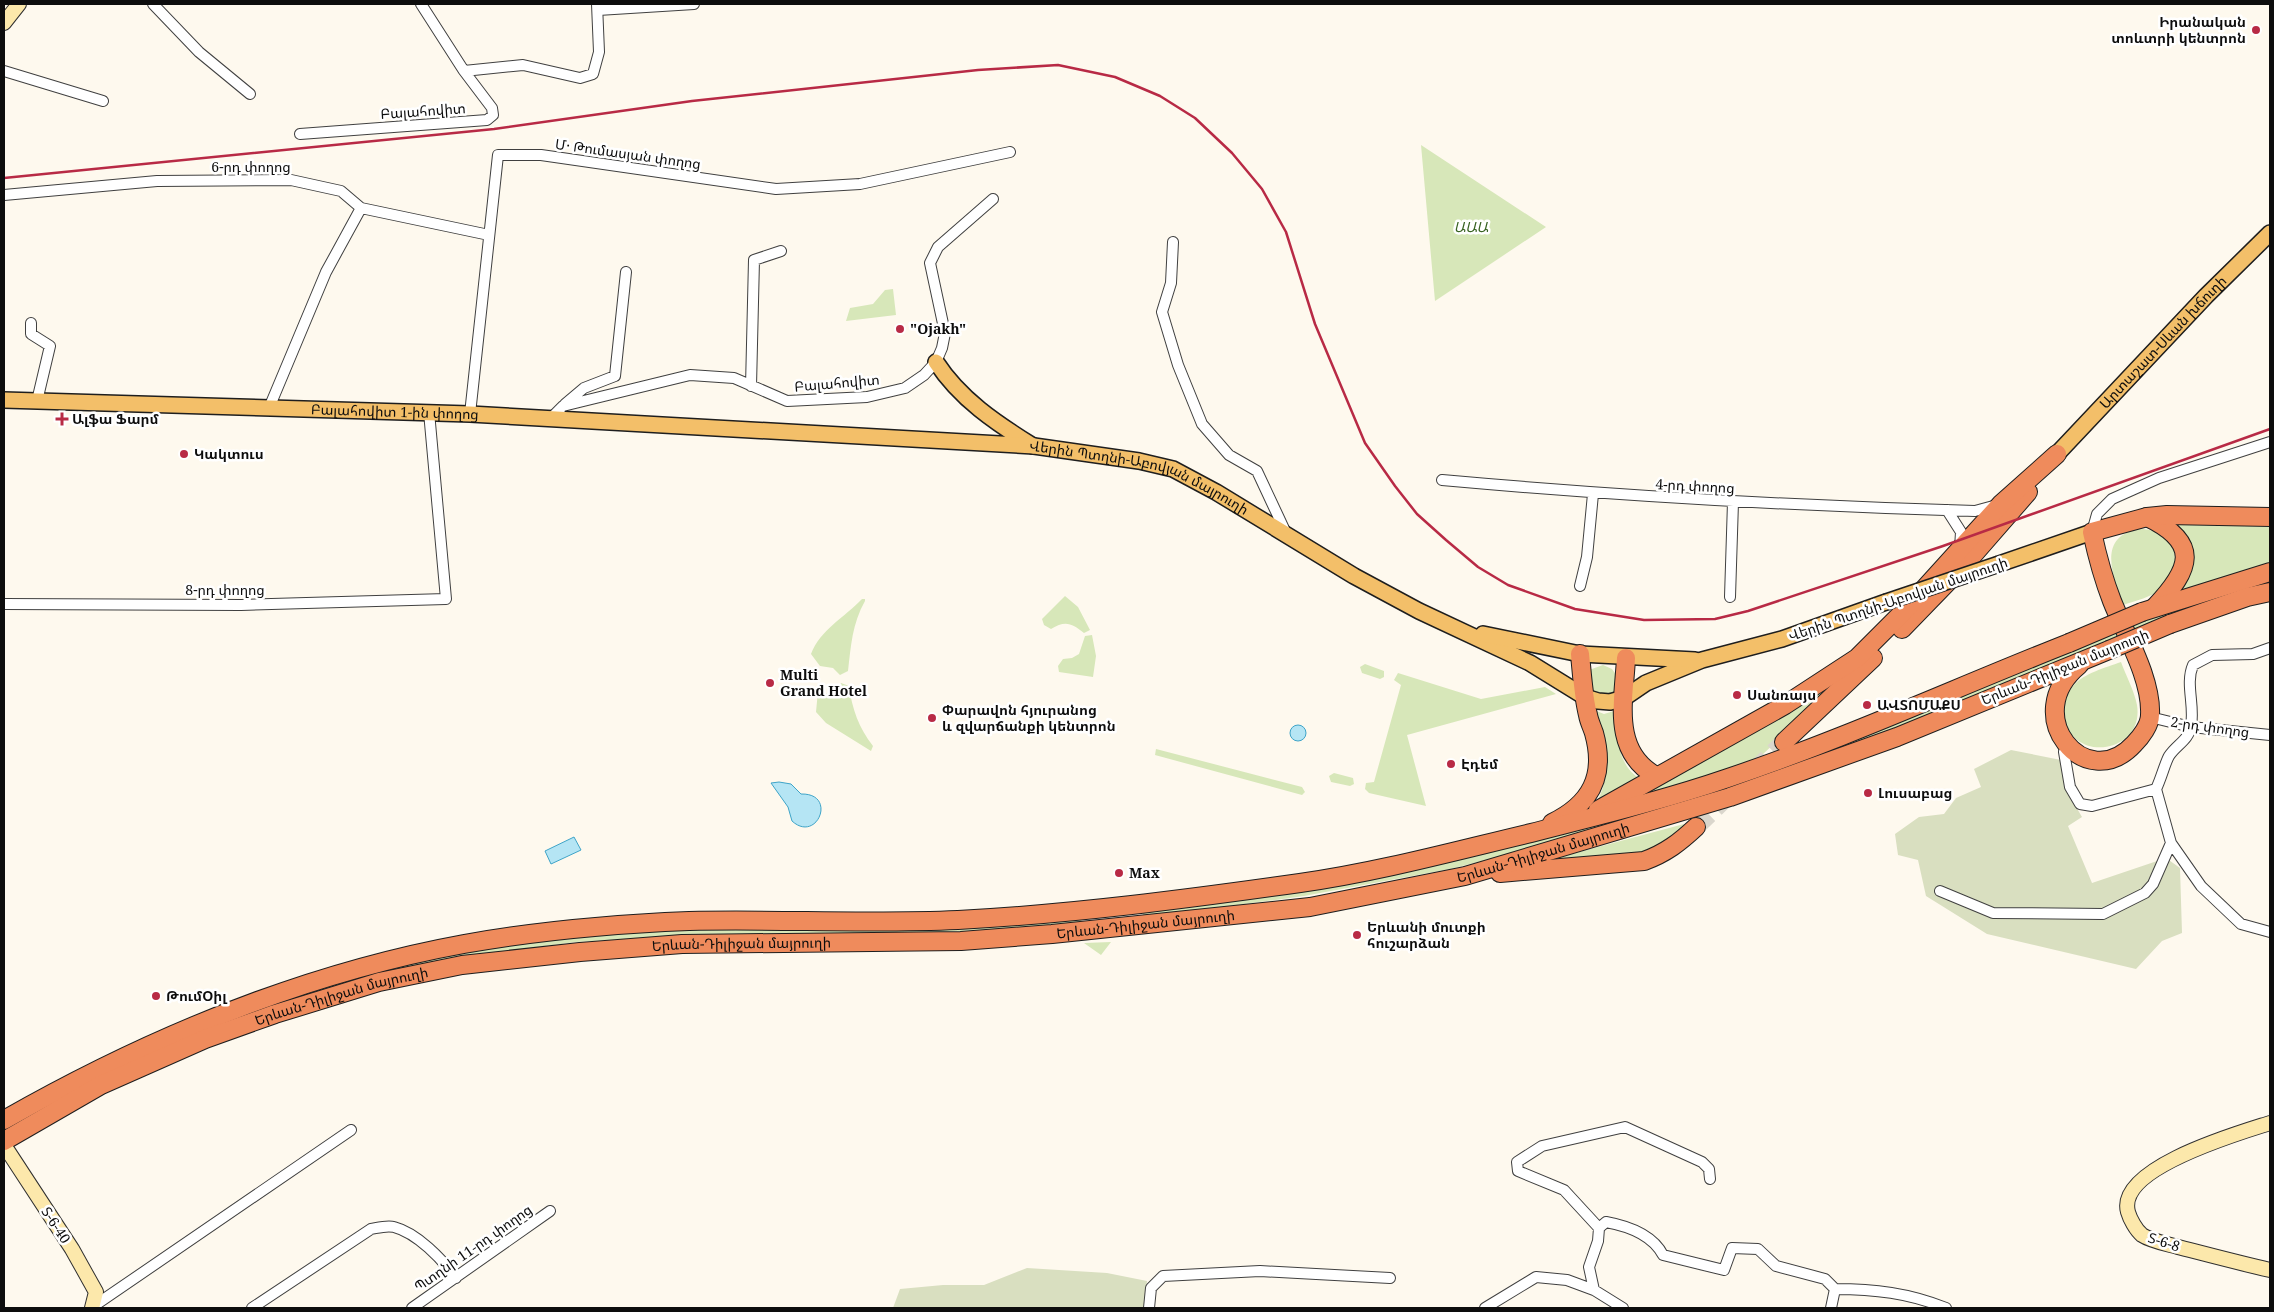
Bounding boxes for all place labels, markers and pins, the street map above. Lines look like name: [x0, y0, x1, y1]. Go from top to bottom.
place label: Իրանական տոևտրի կենտրոն: [2111, 12, 2246, 47]
marker: Իրանական տոևտրի կենտրոն: [2250, 24, 2262, 36]
place label: "Ojakh": [910, 319, 966, 338]
marker: "Ojakh": [894, 323, 906, 335]
place label: Ալֆա Ֆարմ: [72, 409, 160, 428]
marker: Ալֆա Ֆարմ: [56, 413, 68, 425]
place label: Կակտուս: [194, 444, 264, 463]
marker: Կակտուս: [178, 448, 190, 460]
place label: Multi Grand Hotel: [780, 665, 867, 700]
marker: Multi Grand Hotel: [764, 677, 776, 689]
place label: Սանռայս: [1747, 685, 1816, 704]
marker: Սանռայս: [1731, 689, 1743, 701]
place label: ԱՎՏՈՄԱՔՍ: [1877, 695, 1961, 714]
marker: ԱՎՏՈՄԱՔՍ: [1861, 699, 1873, 711]
place label: Փարավոն հյուրանոց և զվարճանքի կենտրոն: [942, 700, 1116, 735]
marker: Փարավոն հյուրանոց և զվարճանքի կենտրոն: [926, 712, 938, 724]
place label: Էդեմ: [1461, 754, 1499, 773]
marker: Էդեմ: [1445, 758, 1457, 770]
place label: Լուսաբաց: [1878, 783, 1953, 802]
marker: Լուսաբաց: [1862, 787, 1874, 799]
place label: Max: [1129, 863, 1160, 882]
marker: Max: [1113, 867, 1125, 879]
place label: Երևանի մուտքի հուշարձան: [1367, 917, 1486, 952]
marker: Երևանի մուտքի հուշարձան: [1351, 929, 1363, 941]
place label: ԹումՕիլ: [166, 986, 228, 1005]
marker: ԹումՕիլ: [150, 990, 162, 1002]

